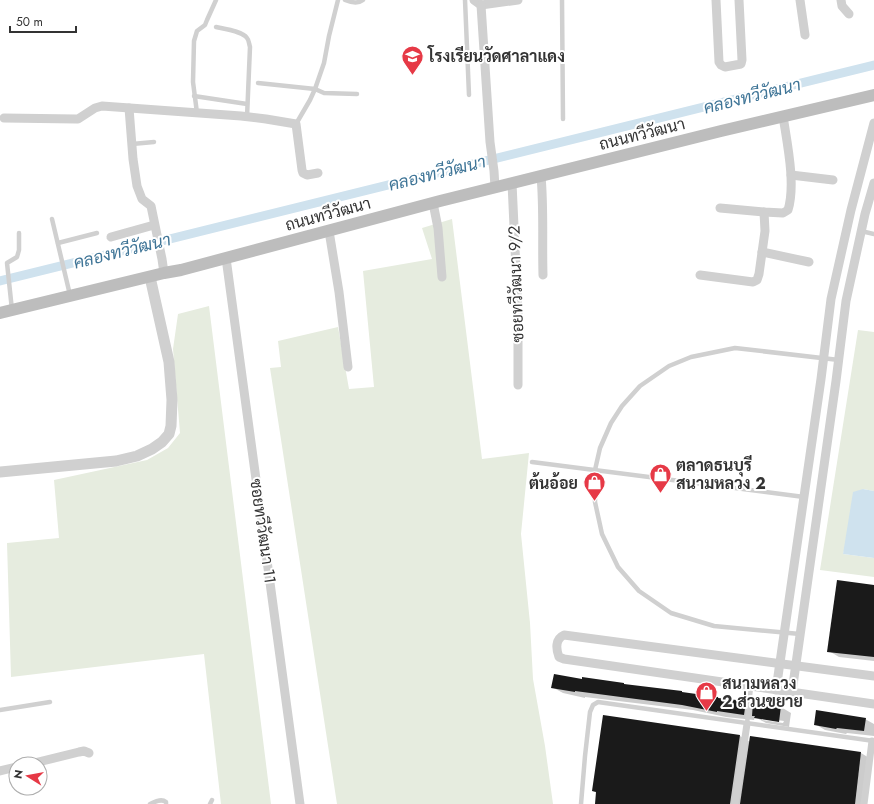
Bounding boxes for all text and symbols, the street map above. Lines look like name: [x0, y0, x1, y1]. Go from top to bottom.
scale bar: [10, 8, 76, 34]
text: 50 m: [16, 13, 43, 31]
school or university icon: โรงเรียนวัดศาลาแดง: [400, 43, 426, 76]
place label: โรงเรียนวัดศาลาแดง: [427, 45, 565, 68]
water label: คลองทวีวัฒนา: [701, 72, 803, 120]
street label: ถนนทวีวัฒนา: [597, 112, 687, 156]
water label: คลองทวีวัฒนา: [386, 149, 488, 197]
street label: ถนนทวีวัฒนา: [283, 192, 373, 236]
street label: ซอยทวีวัฒนา 9/2: [502, 225, 530, 343]
water label: คลองทวีวัฒนา: [71, 227, 173, 275]
place label: ตลาดธนบุรี สนามหลวง 2: [676, 454, 766, 495]
shop icon: ตลาดธนบุรี สนามหลวง 2: [647, 461, 673, 494]
shop icon: ต้นอ้อย: [581, 470, 607, 503]
place label: ต้นอ้อย: [529, 472, 578, 495]
street label: ซอยทวีวัฒนา 11: [244, 477, 282, 585]
place label: สนามหลวง 2 ส่วนขยาย: [722, 672, 803, 713]
shop icon: สนามหลวง 2 ส่วนขยาย: [693, 679, 719, 712]
north arrow: [8, 756, 48, 796]
text: N: [9, 768, 27, 780]

